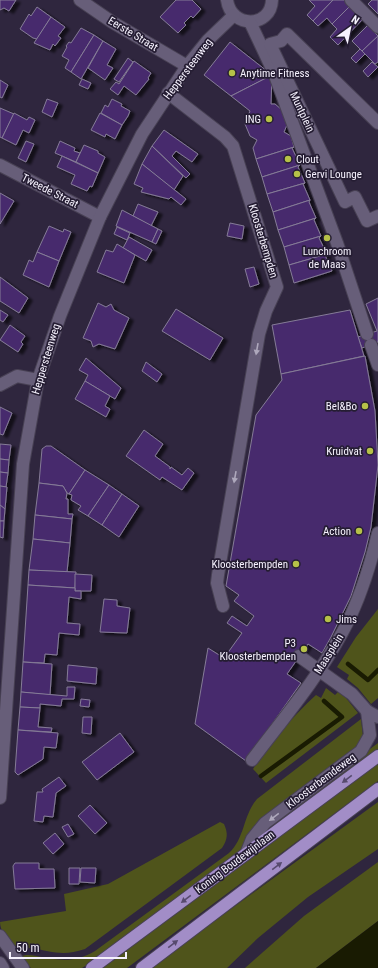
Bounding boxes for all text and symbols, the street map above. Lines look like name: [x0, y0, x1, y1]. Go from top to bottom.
north arrow: [330, 8, 370, 48]
text: N: [349, 13, 362, 27]
street label: Eerste Straat: [106, 14, 160, 54]
street label: Heppersteenweg: [161, 36, 215, 102]
place label: Anytime Fitness: [240, 67, 310, 80]
marker: Anytime Fitness: [227, 68, 237, 78]
street label: Muntplein: [287, 90, 317, 134]
place label: ING: [245, 113, 261, 126]
marker: ING: [264, 114, 274, 124]
place label: Clout: [296, 153, 319, 166]
marker: Clout: [283, 154, 293, 164]
place label: Gervi Lounge: [305, 168, 362, 181]
marker: Gervi Lounge: [292, 169, 302, 179]
street label: Tweede Straat: [19, 171, 81, 211]
street label: Kloosterbempden: [246, 202, 280, 280]
marker: Lunchroom de Maas: [322, 233, 332, 243]
place label: Lunchroom de Maas: [303, 245, 351, 271]
street label: Heppersteenweg: [29, 322, 63, 396]
one-way arrow: [254, 343, 260, 355]
place label: Bel&Bo: [326, 400, 357, 413]
marker: Bel&Bo: [360, 401, 370, 411]
place label: Kruidvat: [326, 445, 362, 458]
marker: Kruidvat: [365, 446, 375, 456]
one-way arrow: [231, 471, 237, 483]
place label: Action: [323, 525, 351, 538]
marker: Action: [354, 526, 364, 536]
place label: Kloosterbempden: [211, 558, 288, 571]
marker: Kloosterbempden: [291, 559, 301, 569]
place label: Jims: [336, 613, 357, 626]
marker: Jims: [323, 614, 333, 624]
street label: Maasplein: [312, 632, 346, 676]
place label: P3 Kloosterbempden: [219, 637, 296, 663]
marker: P3 Kloosterbempden: [299, 644, 309, 654]
street label: Kloosterbemdeweg: [284, 751, 358, 811]
one-way arrow: [341, 775, 352, 783]
one-way arrow: [268, 812, 279, 821]
street label: Koning Boudewijnlaan: [193, 828, 277, 896]
one-way arrow: [271, 862, 282, 870]
one-way arrow: [181, 895, 192, 903]
scale bar: [10, 934, 126, 960]
one-way arrow: [168, 940, 179, 949]
text: 50 m: [16, 941, 40, 955]

